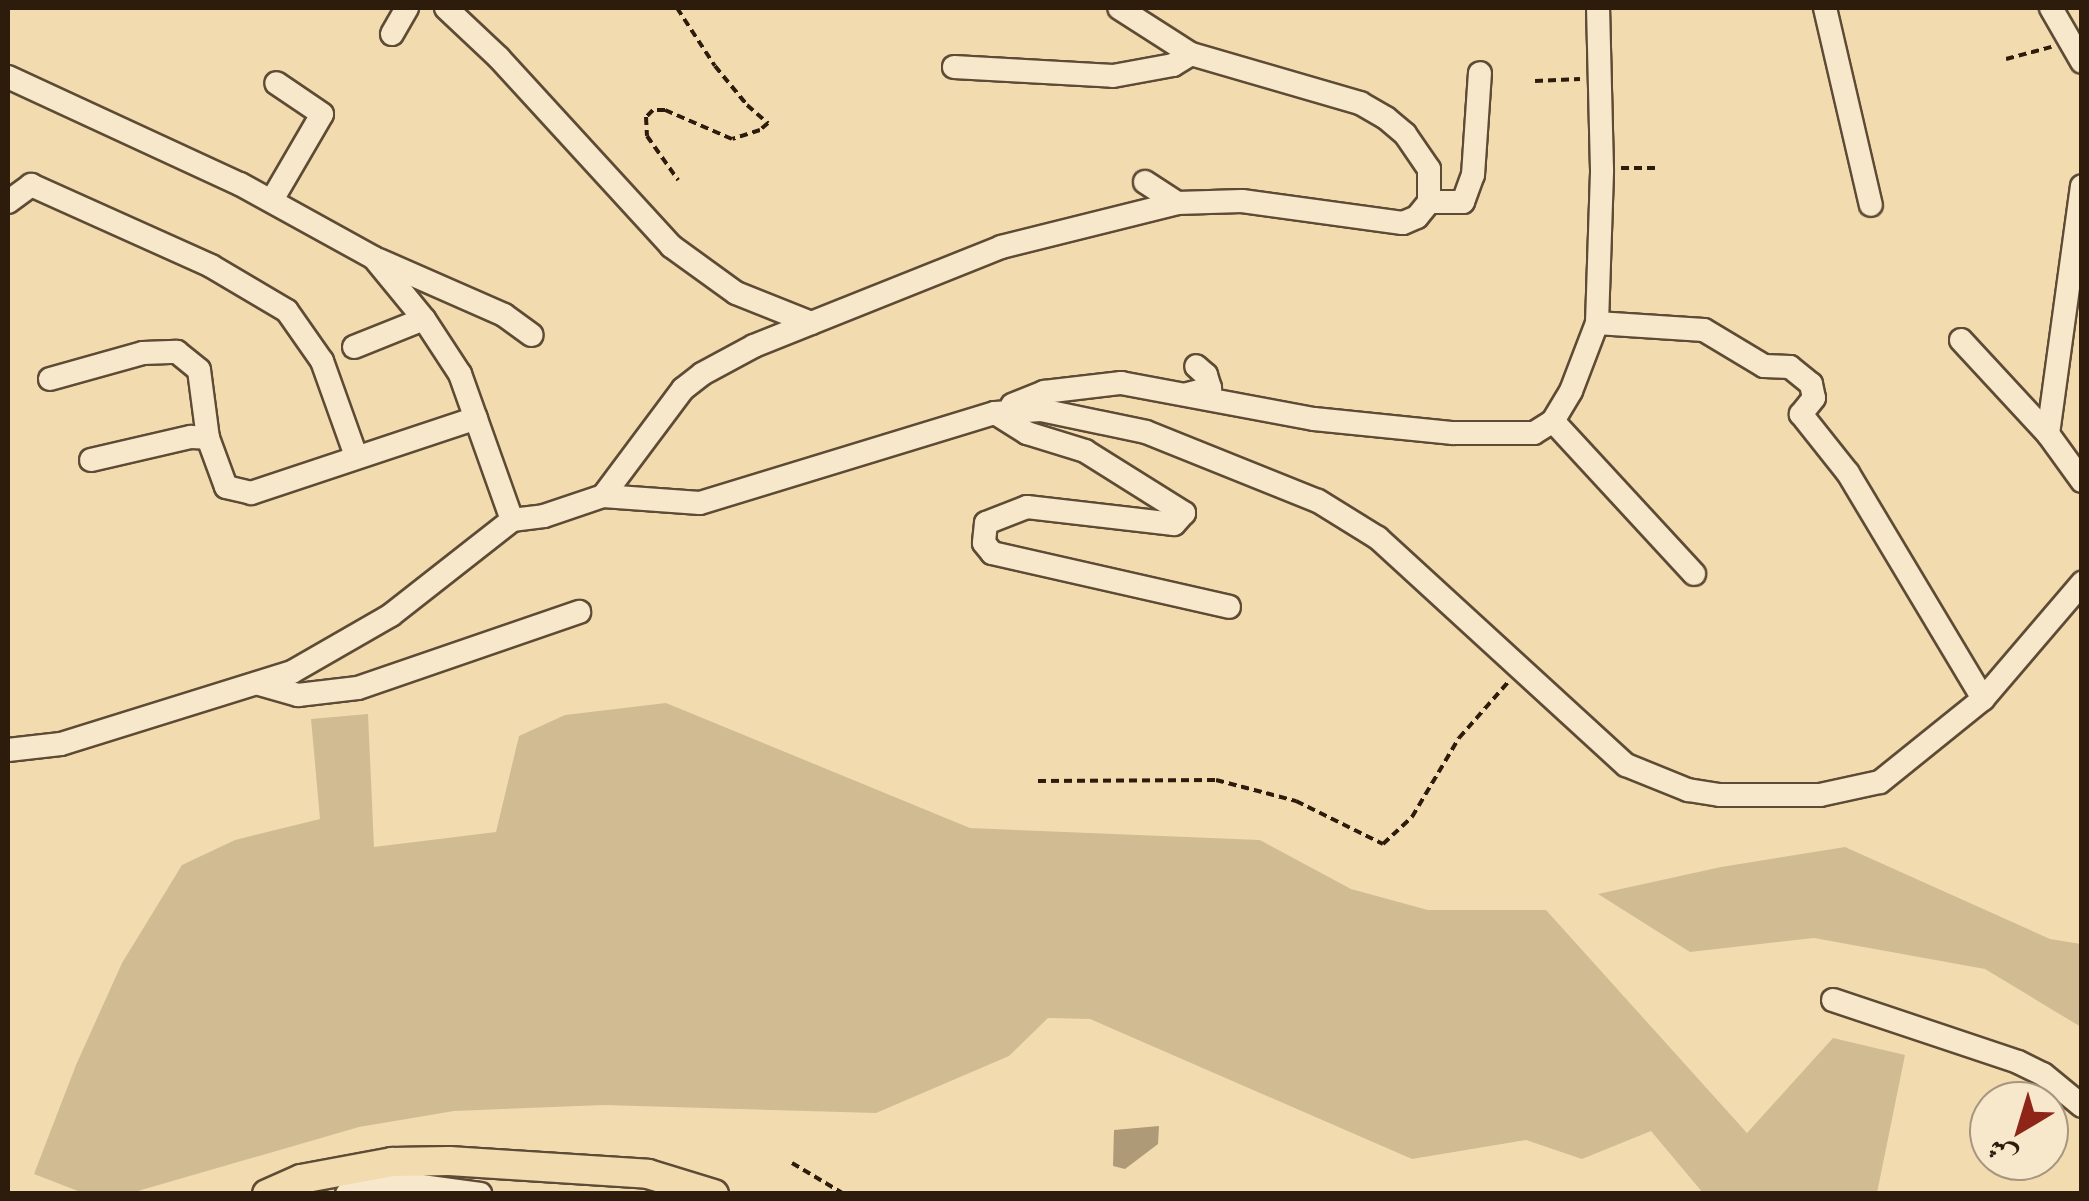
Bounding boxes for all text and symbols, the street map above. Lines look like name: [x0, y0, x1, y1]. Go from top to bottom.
north arrow: [1969, 1081, 2069, 1181]
text: ش: [1978, 1129, 2025, 1178]

